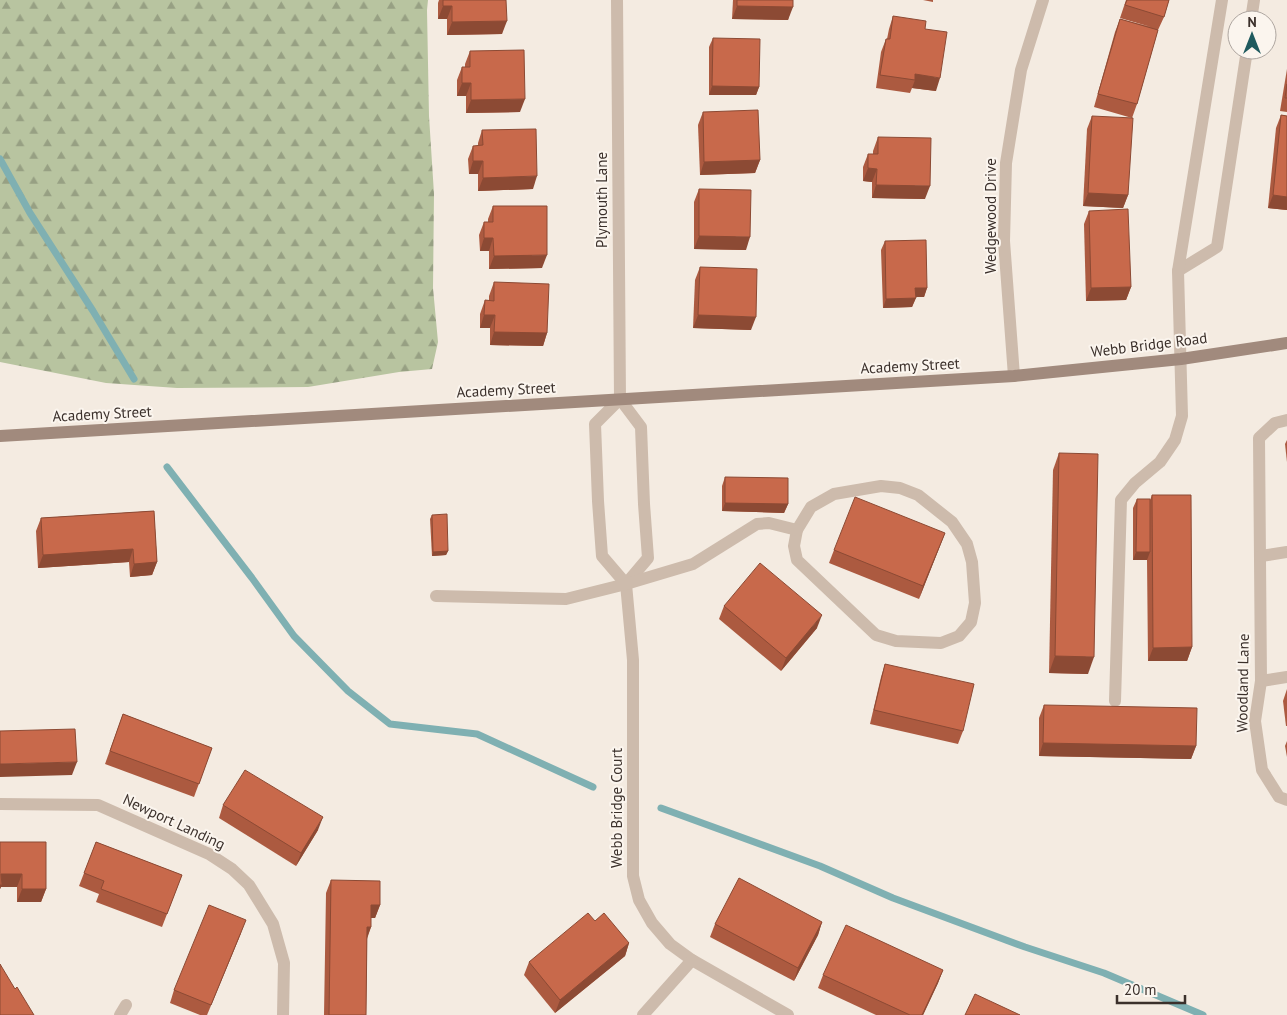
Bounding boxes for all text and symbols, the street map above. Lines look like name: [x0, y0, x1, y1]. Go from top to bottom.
north arrow: [1227, 10, 1277, 60]
text: N: [1247, 13, 1257, 31]
street label: Plymouth Lane: [592, 152, 611, 248]
street label: Wedgewood Drive: [981, 158, 1000, 274]
street label: Webb Bridge Road: [1090, 328, 1208, 361]
street label: Academy Street: [860, 353, 960, 378]
street label: Academy Street: [456, 377, 556, 402]
street label: Academy Street: [52, 401, 152, 426]
street label: Woodland Lane: [1232, 633, 1253, 733]
street label: Webb Bridge Court: [607, 748, 626, 868]
street label: Newport Landing: [120, 790, 228, 854]
scale bar: [1117, 972, 1184, 1004]
text: 20 m: [1124, 980, 1157, 999]

